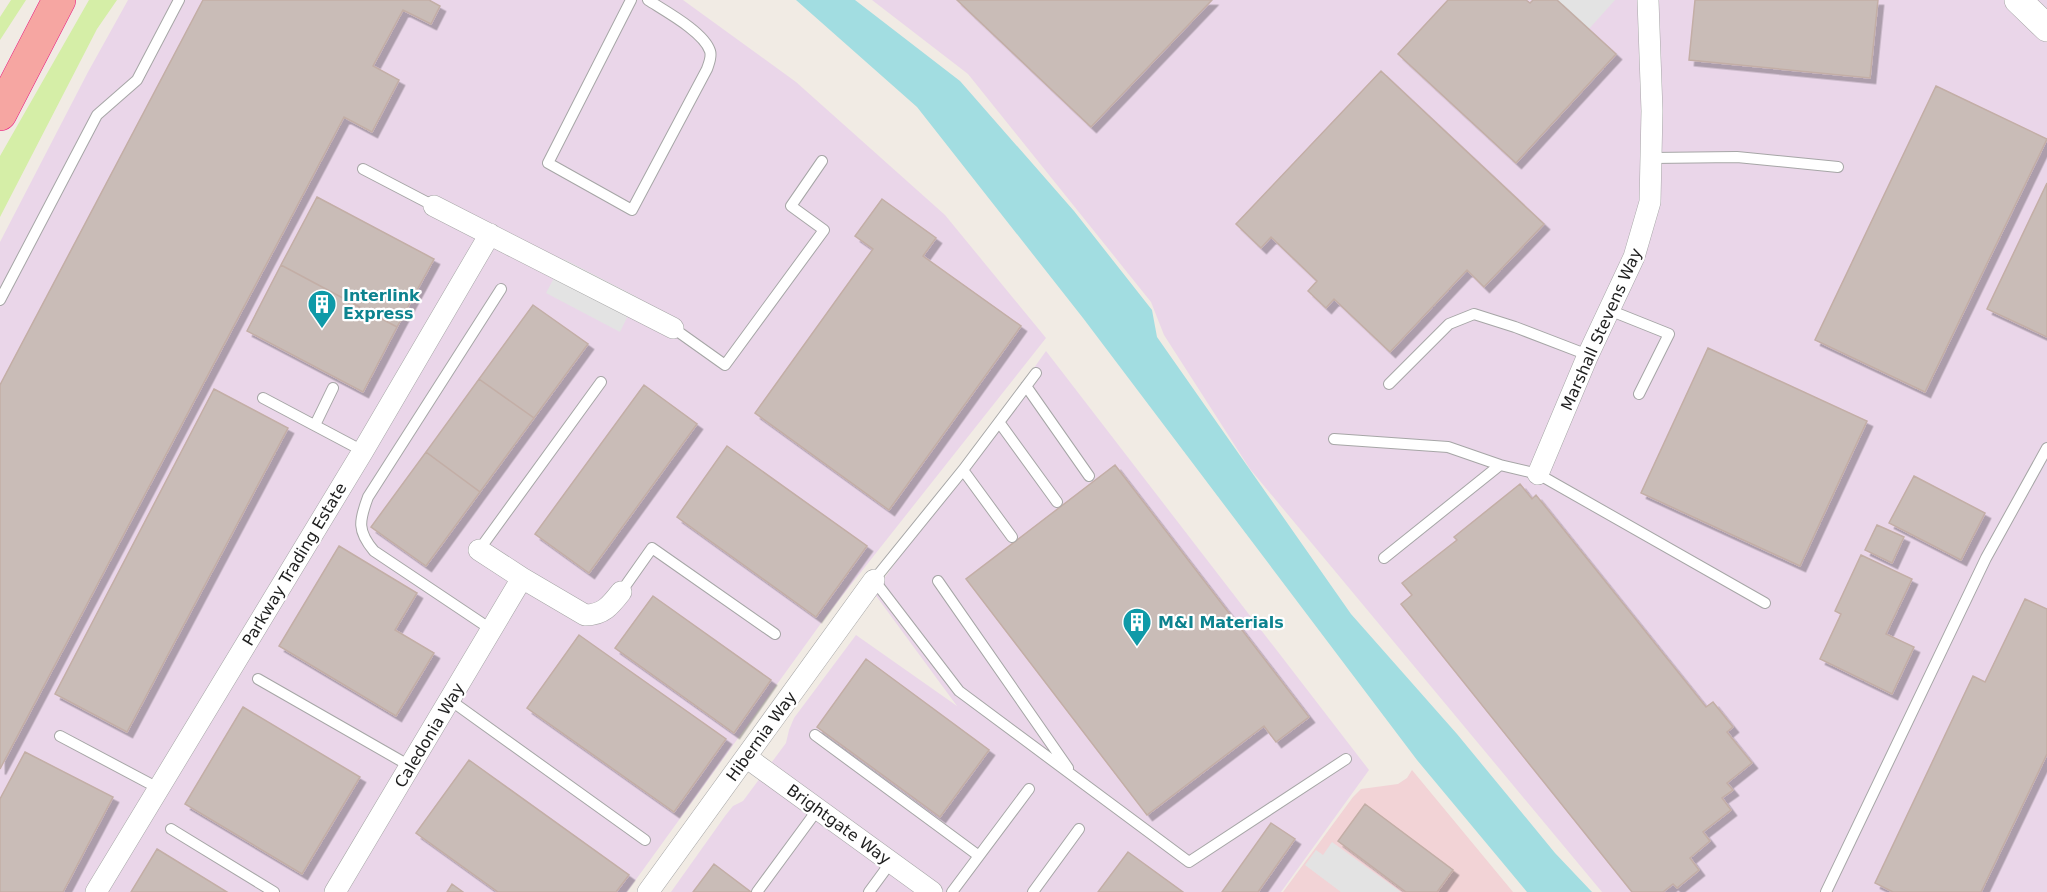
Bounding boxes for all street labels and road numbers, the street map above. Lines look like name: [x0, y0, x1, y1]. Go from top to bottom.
street label: Marshall Stevens Way: [1557, 245, 1646, 413]
street label: Parkway Trading Estate: [238, 479, 351, 649]
street label: Caledonia Way: [391, 679, 468, 791]
street label: Hibernia Way: [722, 688, 800, 785]
street label: Brightgate Way: [783, 780, 894, 868]

